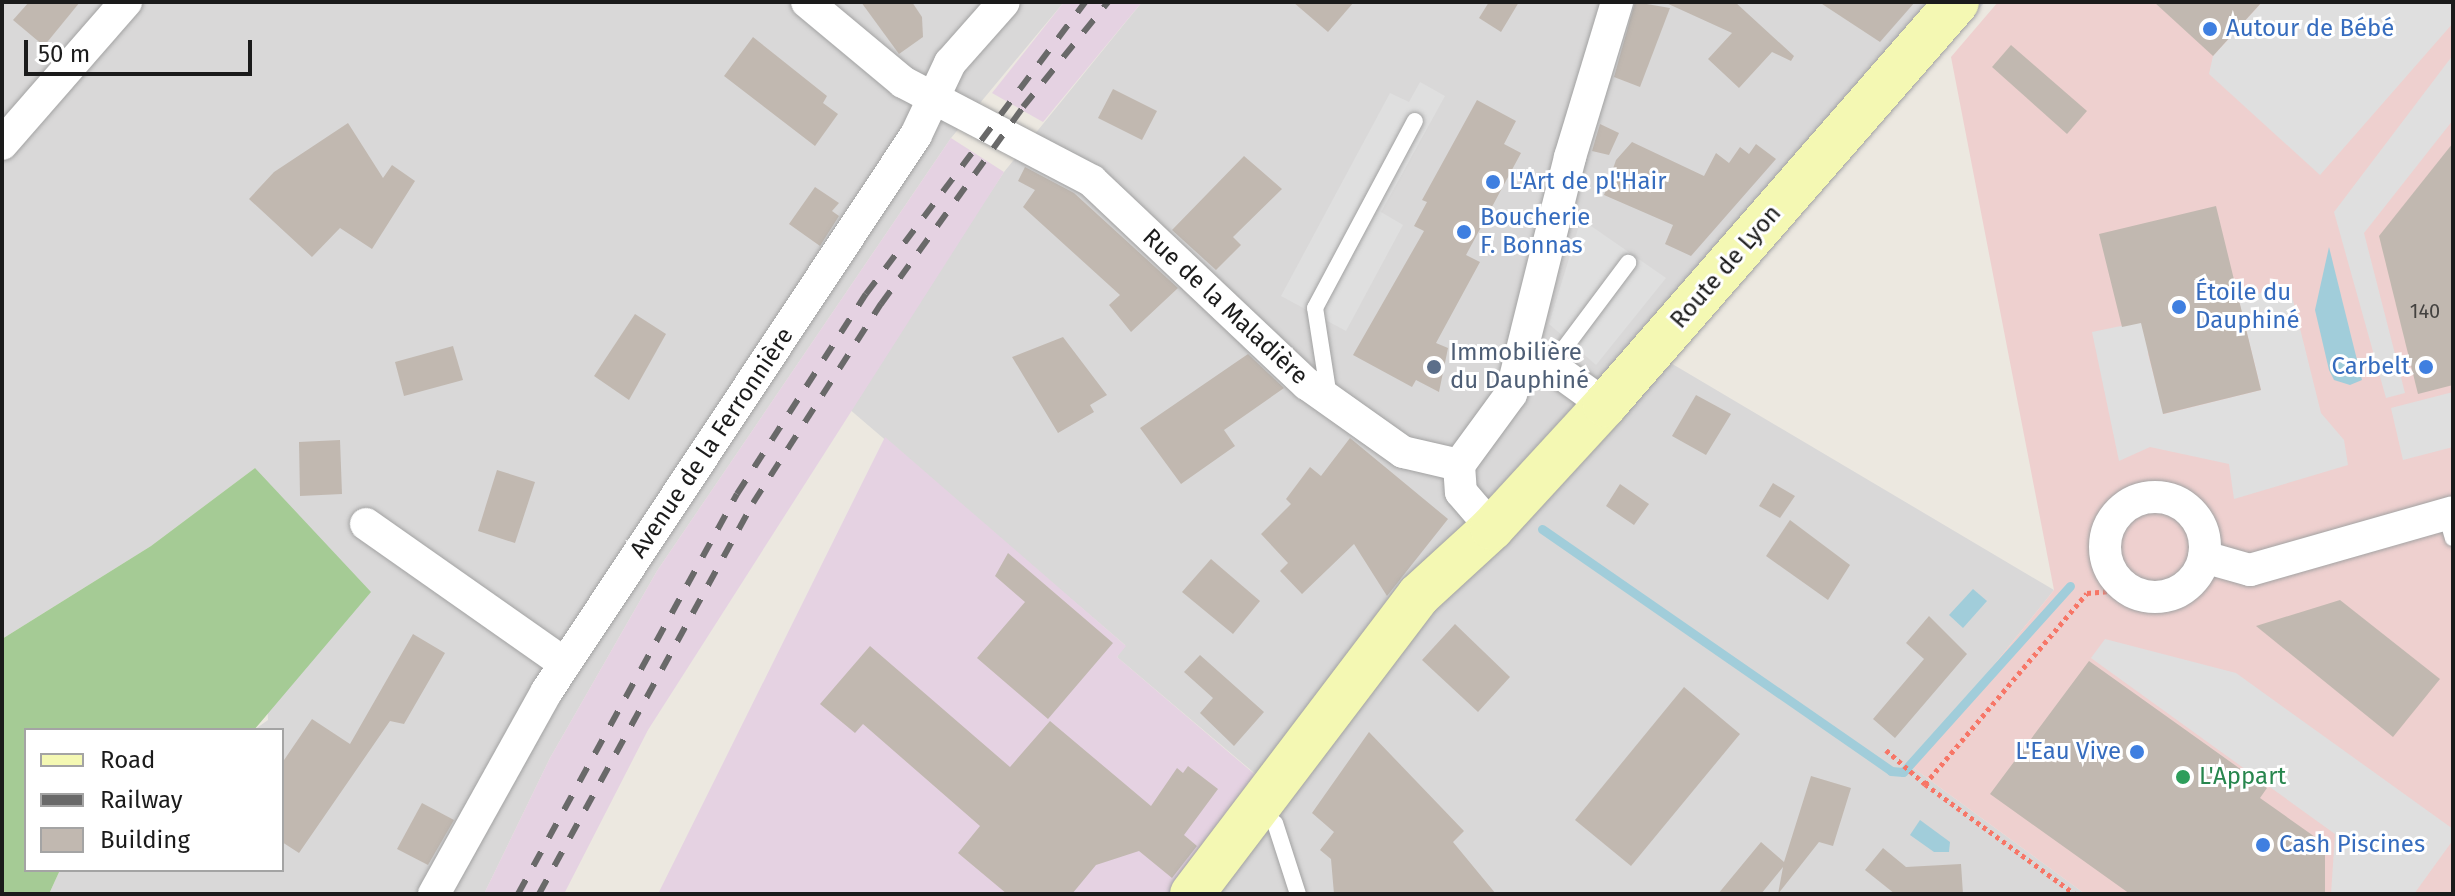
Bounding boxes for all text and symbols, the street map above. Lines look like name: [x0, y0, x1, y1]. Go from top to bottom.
place label: Autour de Bébé: [2226, 15, 2394, 43]
marker: Autour de Bébé: [2201, 20, 2219, 38]
scale bar: [28, 24, 256, 74]
text: 50 m: [38, 40, 90, 68]
place label: L'Art de pl'Hair: [1509, 168, 1667, 196]
marker: L'Art de pl'Hair: [1484, 173, 1502, 191]
street label: Route de Lyon: [1665, 200, 1787, 334]
place label: Boucherie F. Bonnas: [1480, 204, 1590, 260]
street label: Rue de la Maladière: [1136, 223, 1314, 391]
marker: Boucherie F. Bonnas: [1455, 223, 1473, 241]
place label: Étoile du Dauphiné: [2195, 279, 2299, 335]
marker: Étoile du Dauphiné: [2170, 298, 2188, 316]
house number: 140: [2410, 299, 2440, 323]
street label: Avenue de la Ferronnière: [624, 322, 800, 564]
place label: Immobilière du Dauphiné: [1450, 339, 1589, 395]
place label: Carbelt: [2331, 353, 2410, 381]
marker: Immobilière du Dauphiné: [1425, 358, 1443, 376]
marker: Carbelt: [2417, 358, 2435, 376]
legend: [24, 728, 284, 872]
place label: L'Eau Vive: [2015, 738, 2121, 766]
marker: L'Eau Vive: [2128, 743, 2146, 761]
text: Road: [100, 746, 155, 774]
place label: L'Appart: [2199, 763, 2286, 791]
marker: L'Appart: [2174, 768, 2192, 786]
text: Railway: [100, 786, 183, 814]
text: Building: [100, 826, 190, 854]
place label: Cash Piscines: [2279, 831, 2425, 859]
marker: Cash Piscines: [2254, 836, 2272, 854]

